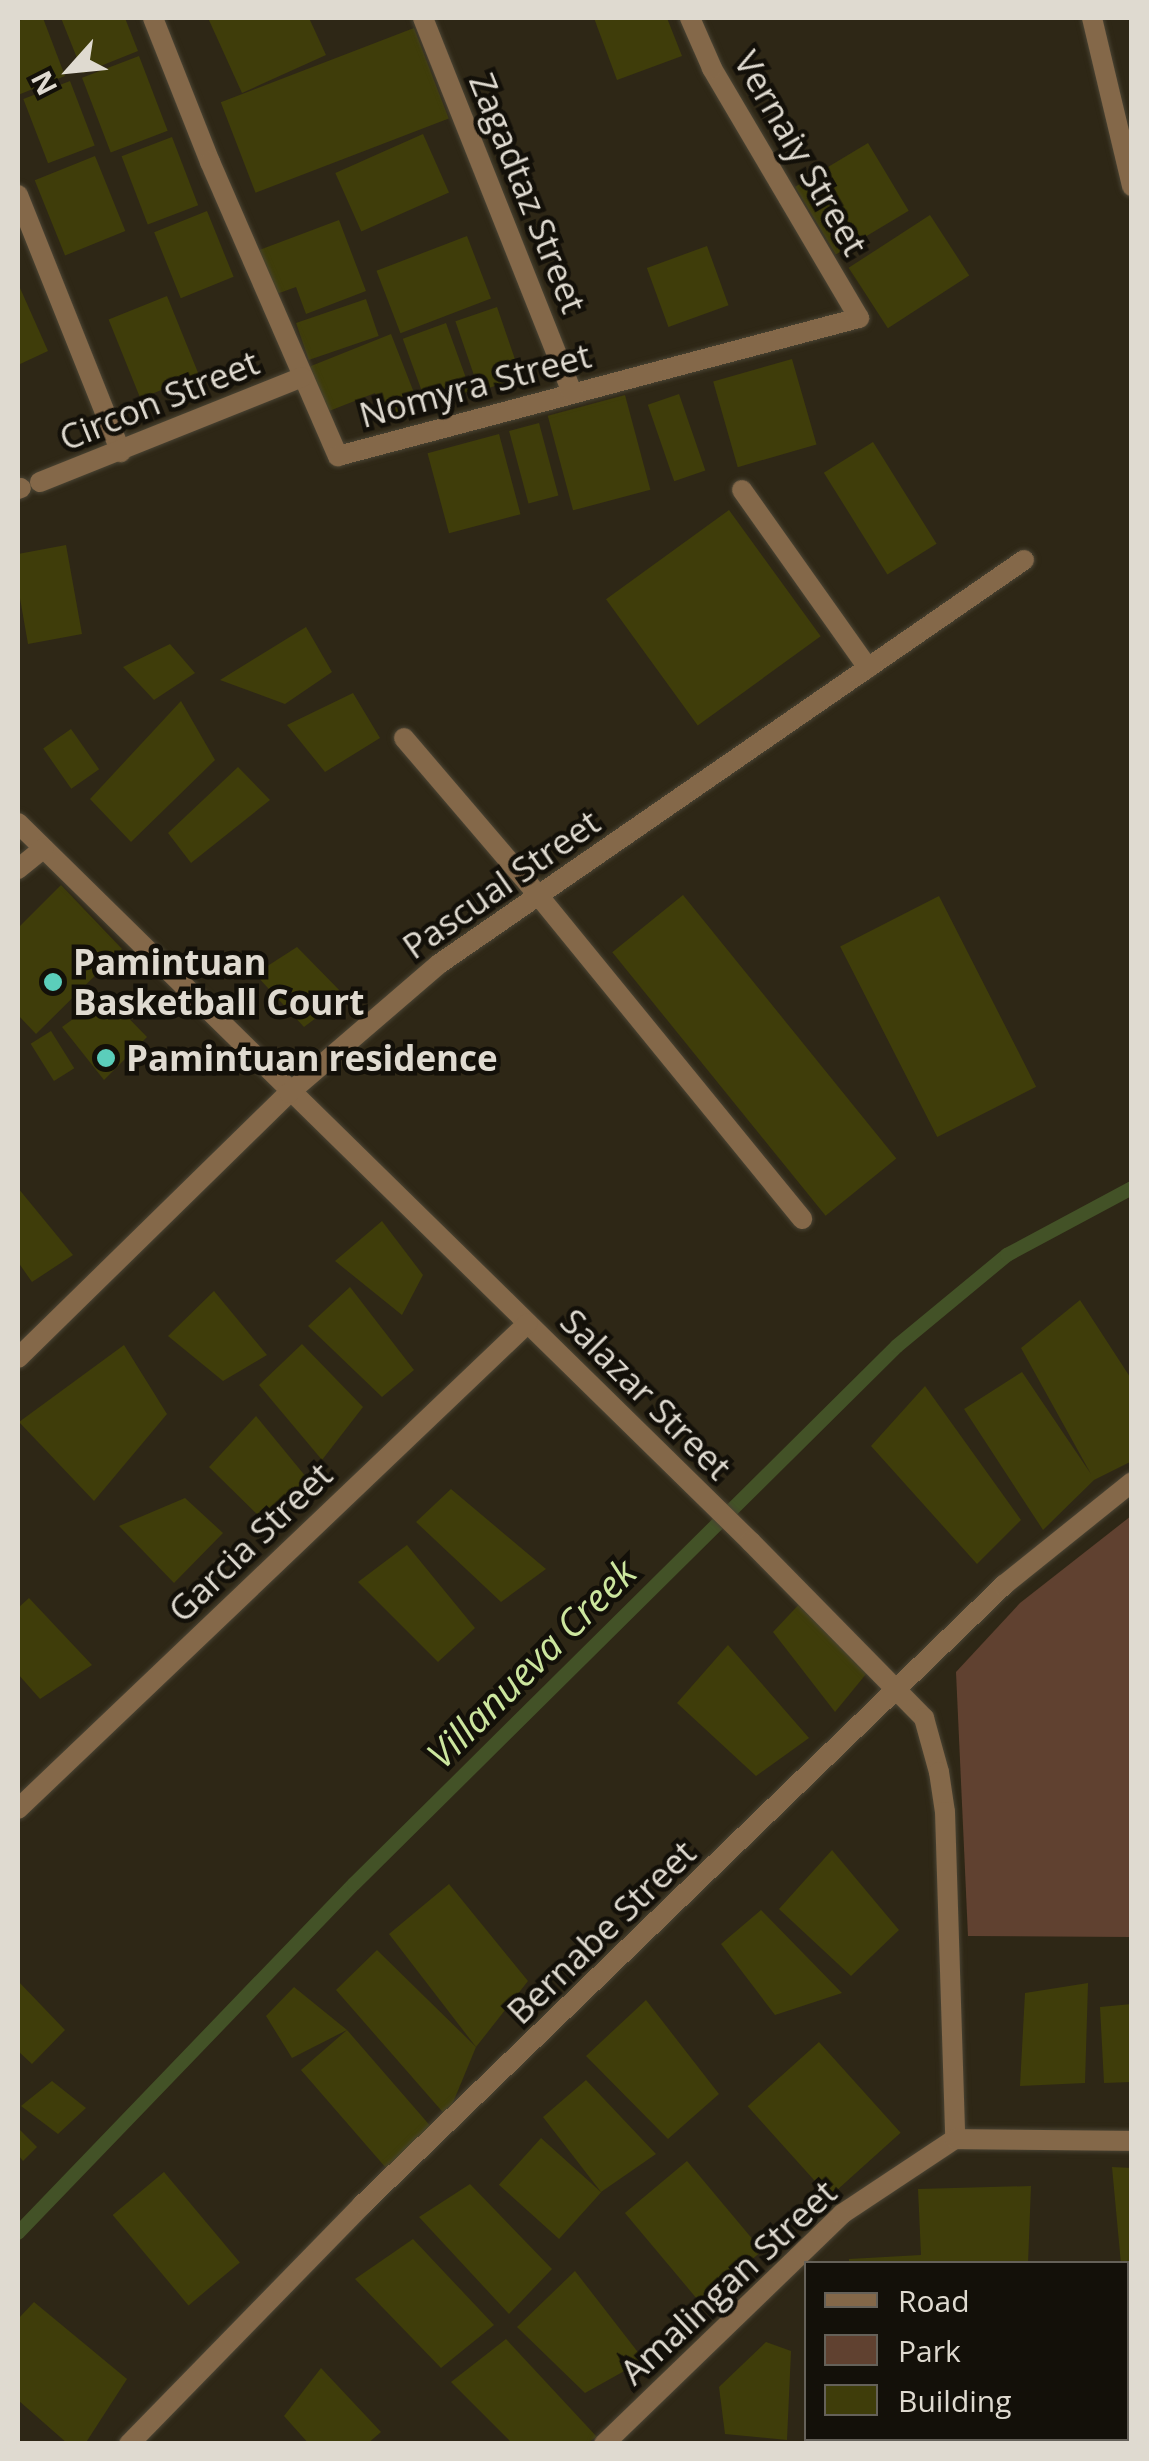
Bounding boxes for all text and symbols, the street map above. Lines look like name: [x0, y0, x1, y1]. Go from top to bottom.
north arrow: [20, 20, 120, 120]
street label: Vernaiy Street: [726, 43, 876, 263]
text: N: [21, 65, 65, 102]
street label: Zagadtaz Street: [461, 67, 595, 319]
street label: Nomyra Street: [355, 334, 595, 436]
street label: Circon Street: [53, 341, 265, 459]
street label: Pascual Street: [395, 801, 607, 967]
place label: Pamintuan Basketball Court: [73, 941, 364, 1023]
marker: Pamintuan Basketball Court: [42, 971, 64, 993]
place label: Pamintuan residence: [126, 1037, 498, 1079]
marker: Pamintuan residence: [95, 1047, 117, 1069]
street label: Salazar Street: [552, 1300, 740, 1488]
street label: Garcia Street: [159, 1454, 341, 1630]
water label: Villanueva Creek: [417, 1549, 645, 1777]
street label: Bernabe Street: [498, 1832, 704, 2032]
street label: Amalingan Street: [611, 2171, 845, 2393]
legend: [804, 2261, 1129, 2441]
text: Road: [898, 2280, 970, 2321]
text: Park: [898, 2330, 961, 2371]
text: Building: [898, 2380, 1012, 2421]

